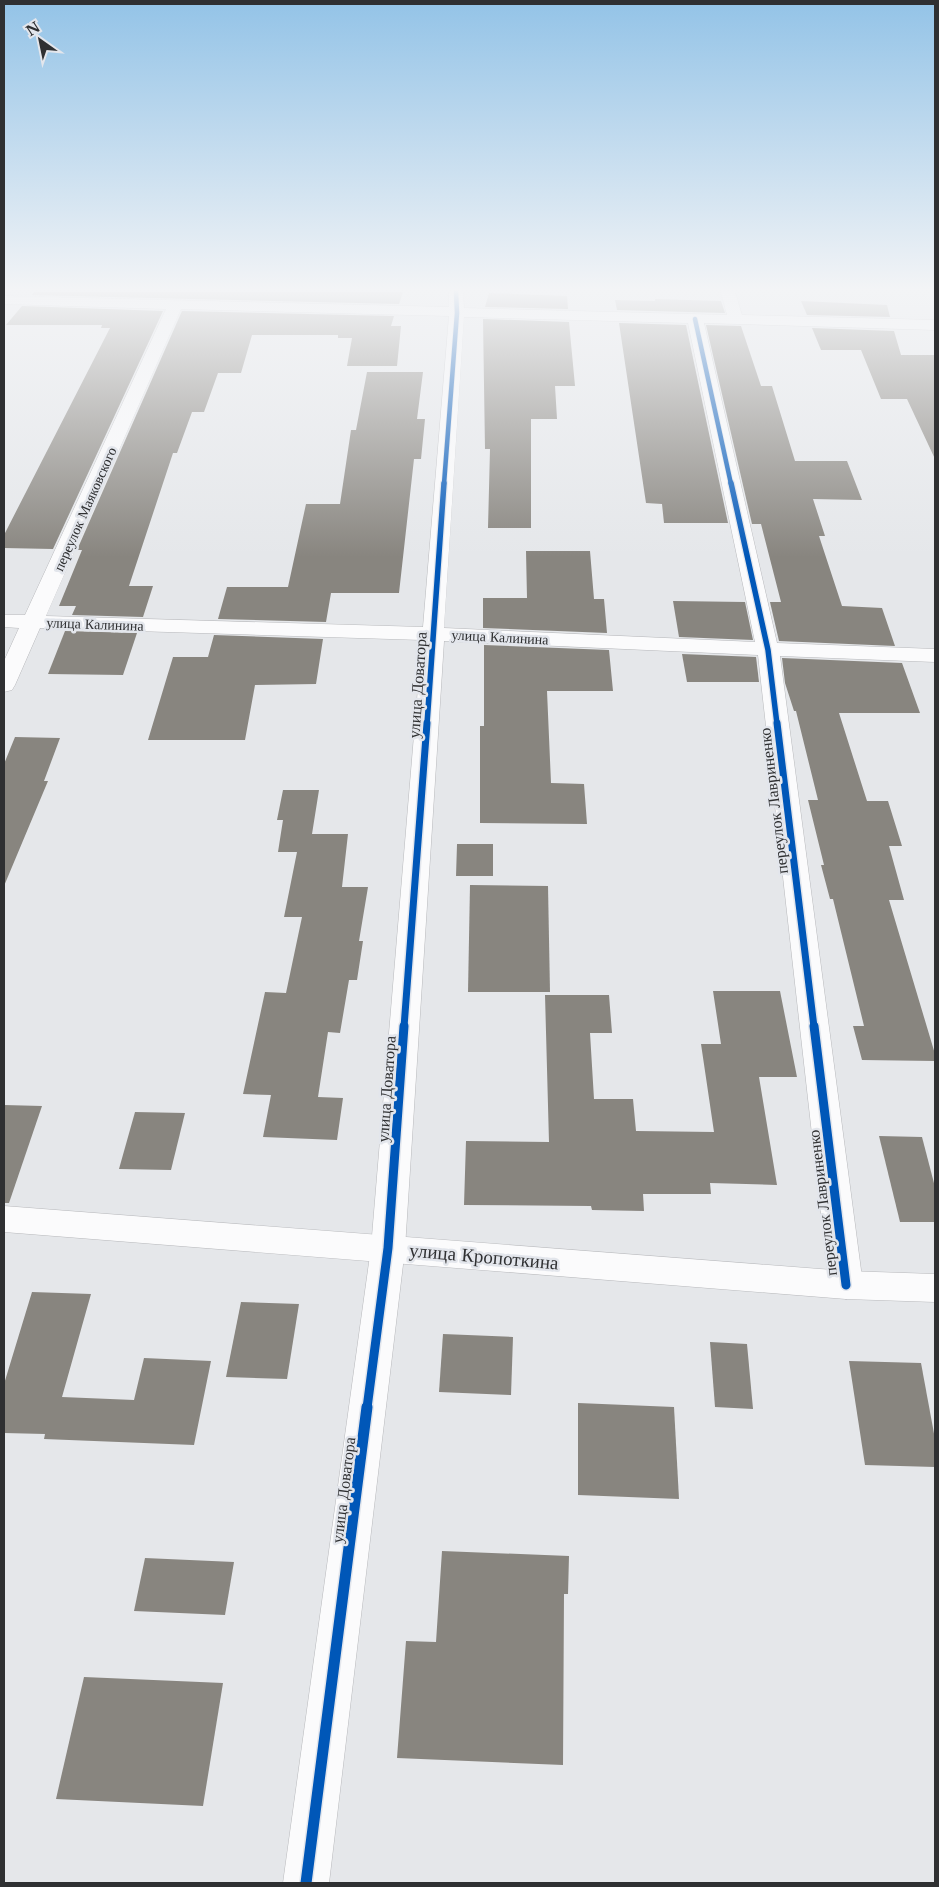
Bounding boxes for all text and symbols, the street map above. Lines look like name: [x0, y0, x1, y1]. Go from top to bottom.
north arrow: [15, 15, 65, 65]
text: N: [22, 18, 43, 40]
street label: переулок Маяковского: [49, 444, 121, 574]
street label: улица Калинина: [46, 613, 145, 635]
street label: улица Калинина: [451, 625, 550, 649]
street label: улица Доватора: [403, 631, 431, 739]
street label: переулок Лавриненко: [754, 727, 792, 875]
street label: улица Доватора: [372, 1035, 400, 1143]
street label: переулок Лавриненко: [803, 1129, 841, 1277]
street label: улица Кропоткина: [408, 1239, 560, 1275]
street label: улица Доватора: [327, 1436, 359, 1544]

